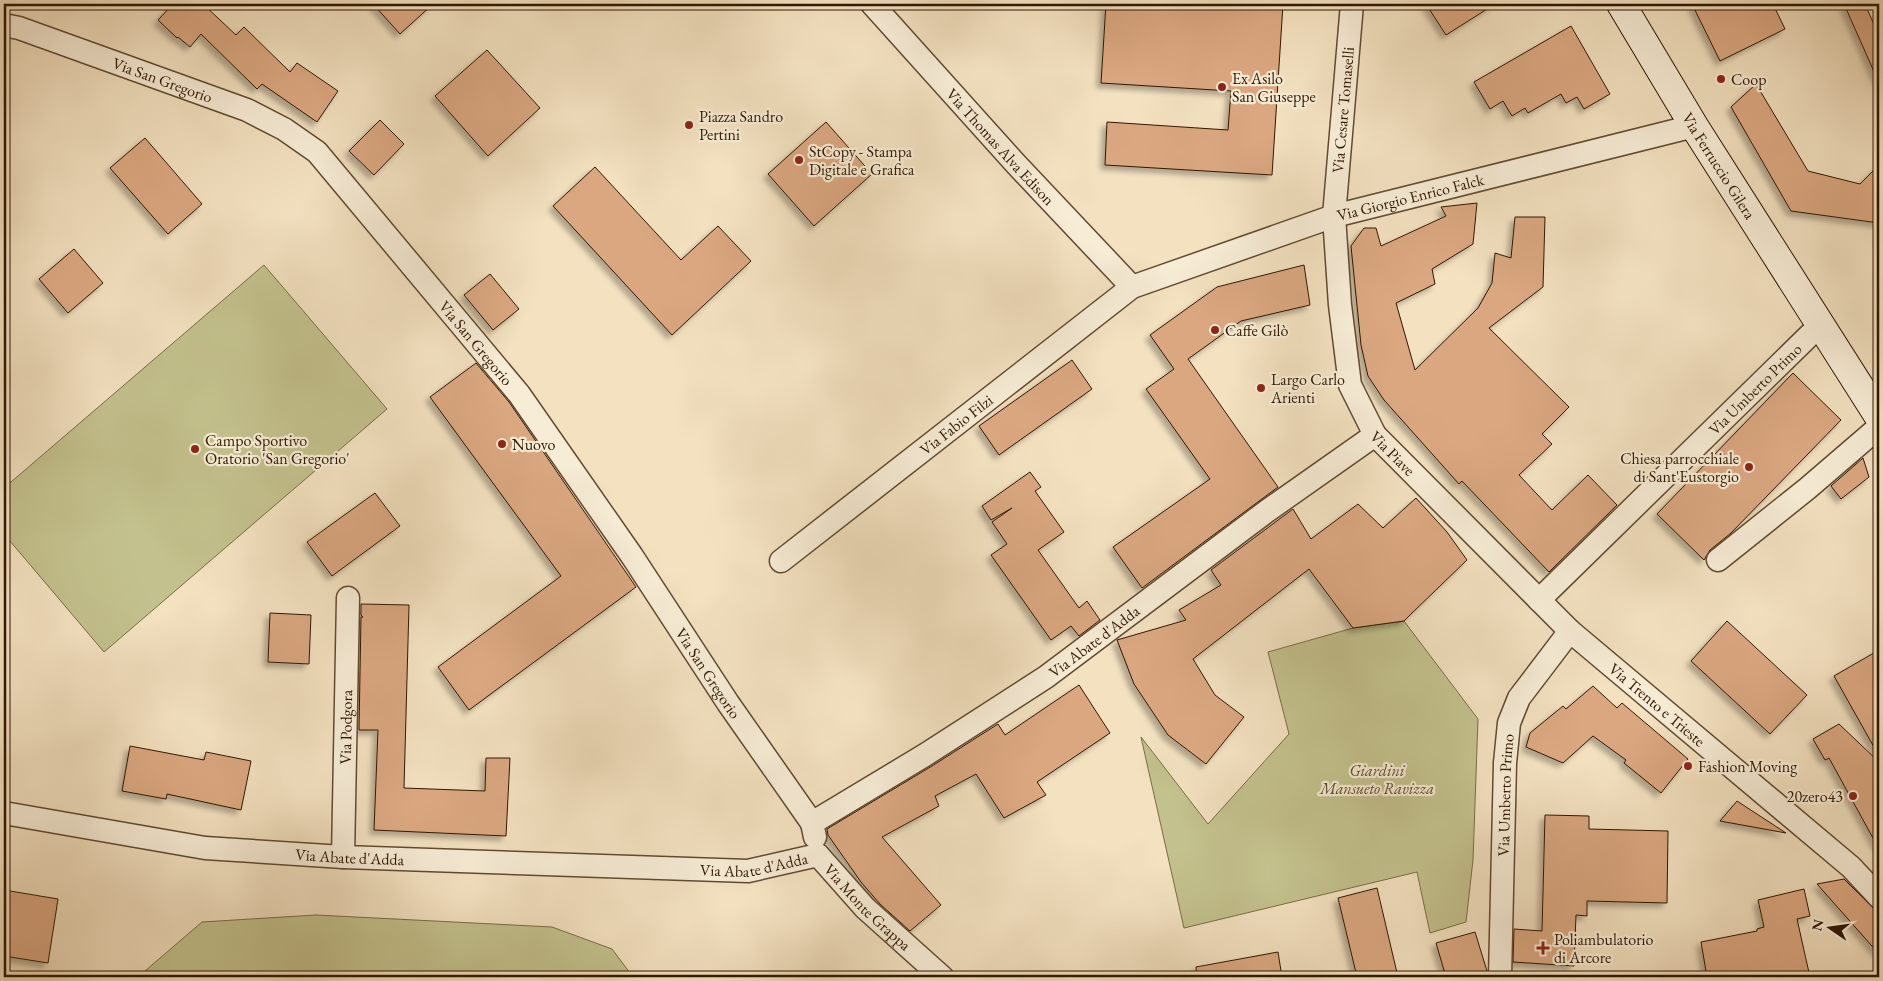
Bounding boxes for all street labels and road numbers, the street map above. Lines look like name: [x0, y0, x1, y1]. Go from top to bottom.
street label: Via Cesare Tomaselli: [1327, 46, 1359, 174]
street label: Via San Gregorio: [110, 52, 216, 107]
street label: Via Thomas Alva Edison: [942, 83, 1060, 210]
street label: Via Ferruccio Gilera: [1678, 108, 1761, 223]
street label: Via Giorgio Enrico Falck: [1335, 168, 1486, 225]
street label: Via San Gregorio: [435, 296, 518, 390]
street label: Via Umberto Primo: [1704, 338, 1806, 439]
street label: Via Fabio Filzi: [915, 389, 997, 460]
street label: Via Piave: [1366, 426, 1420, 480]
street label: Via Abate d'Adda: [1044, 600, 1144, 682]
street label: Via San Gregorio: [671, 623, 746, 723]
street label: Via Trento e Trieste: [1605, 658, 1710, 751]
street label: Via Podgora: [334, 689, 357, 765]
street label: Via Umberto Primo: [1492, 733, 1518, 857]
street label: Via Abate d'Adda: [295, 843, 405, 870]
street label: Via Abate d'Adda: [700, 847, 810, 882]
street label: Via Monte Grappa: [820, 859, 916, 955]

